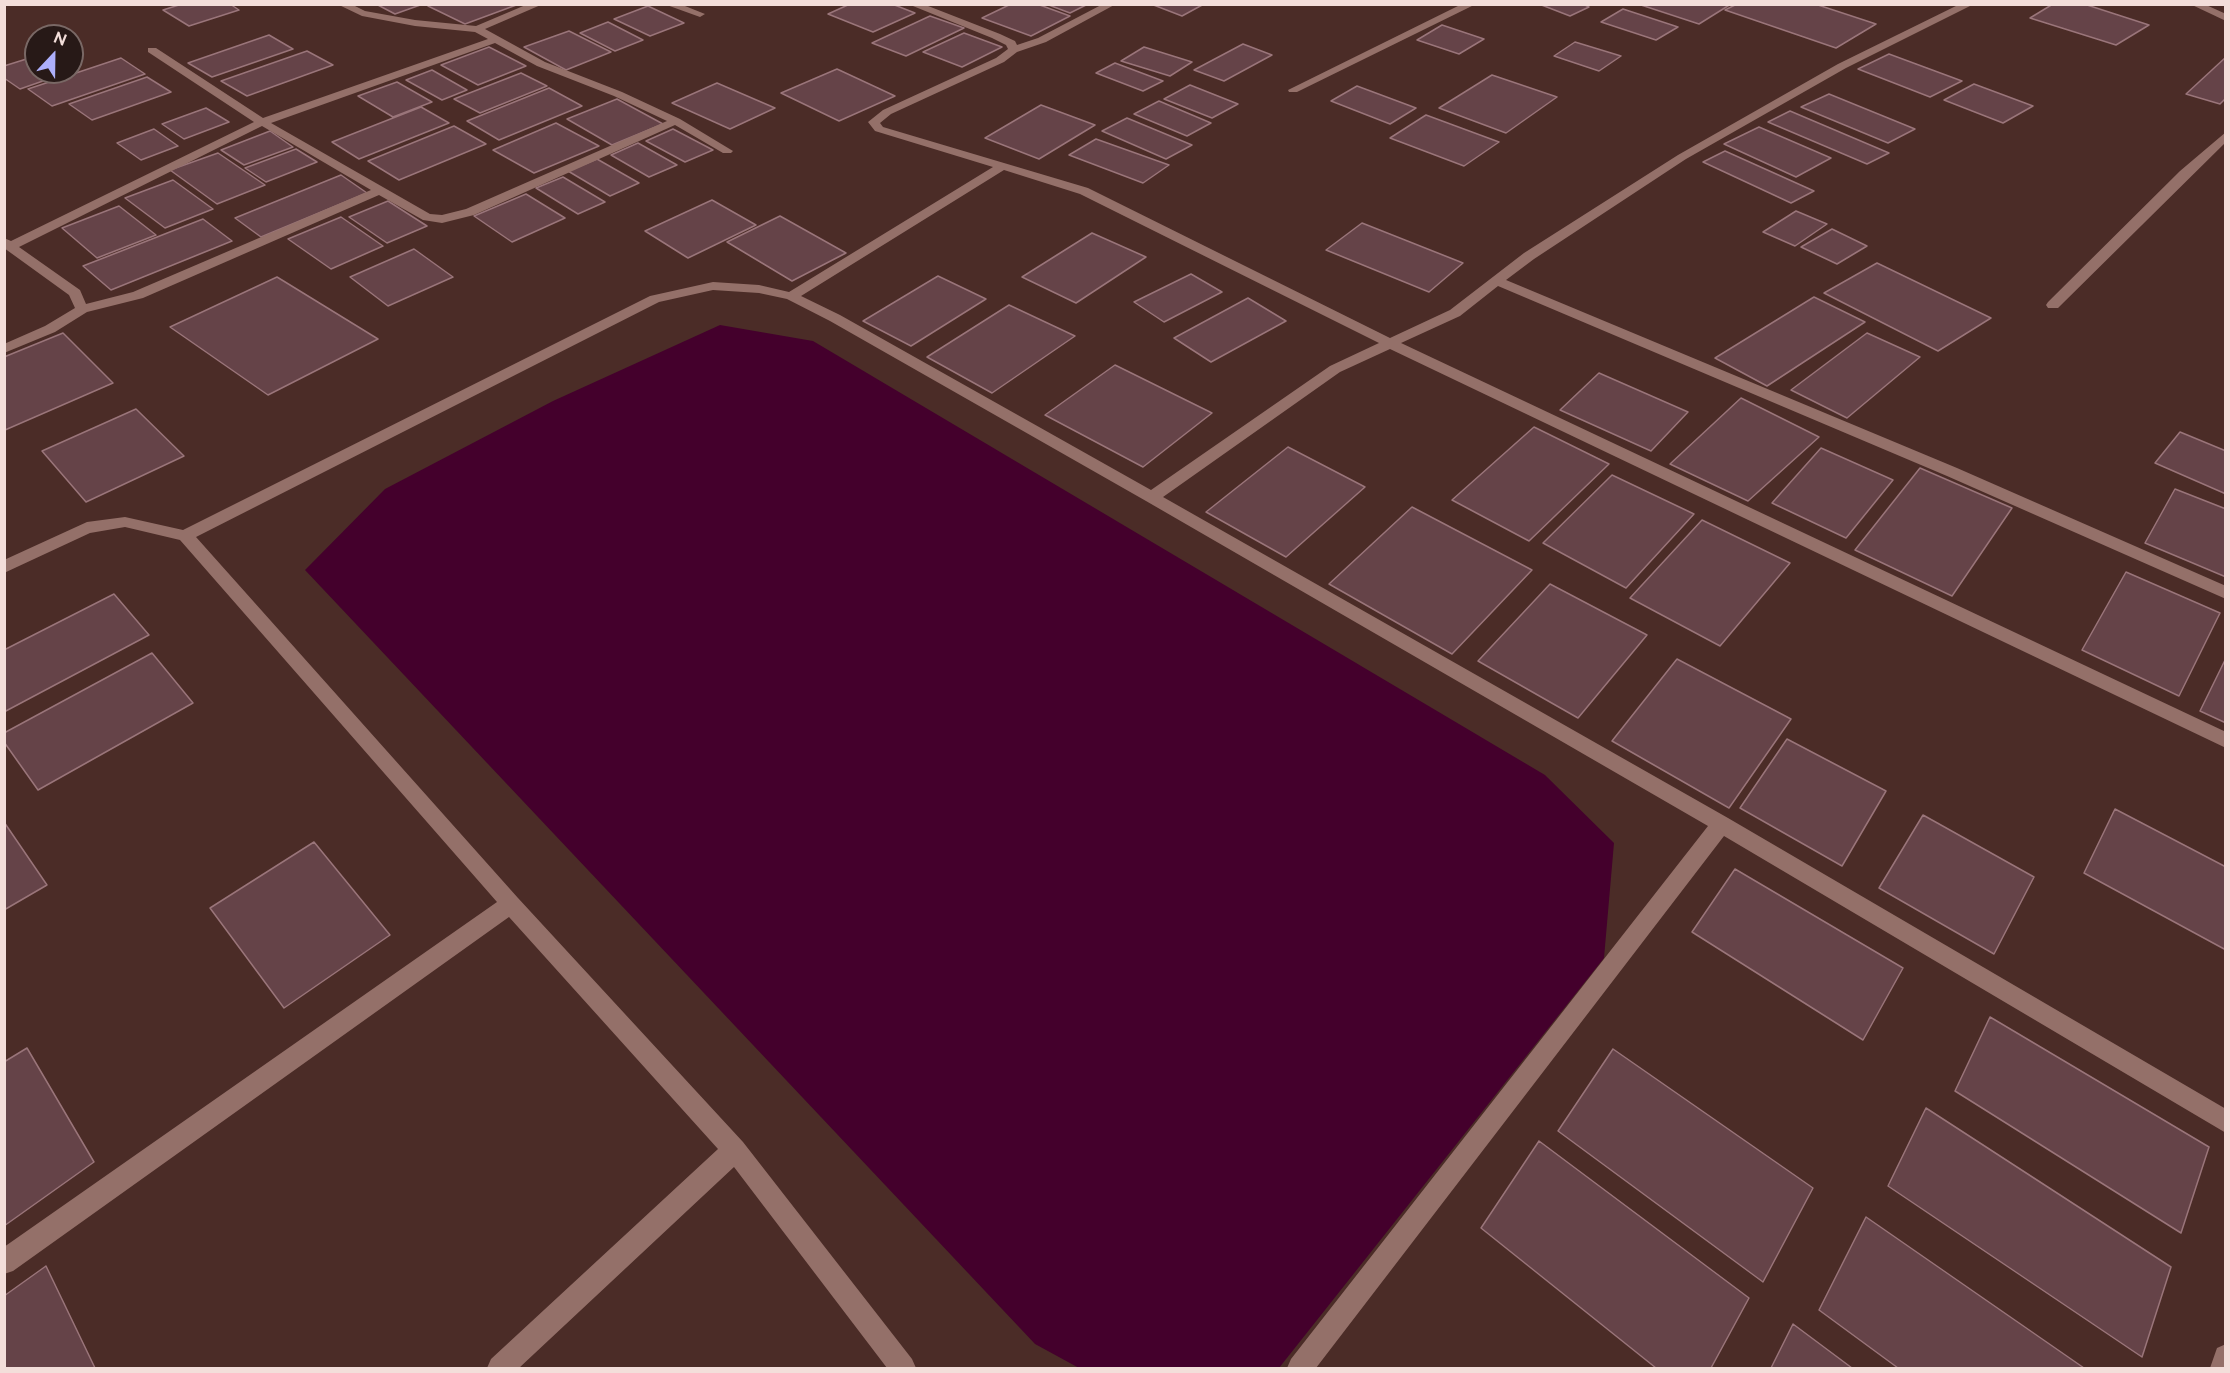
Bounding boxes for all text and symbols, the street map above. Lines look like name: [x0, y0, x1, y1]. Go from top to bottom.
north arrow: [24, 24, 84, 84]
text: N: [51, 28, 69, 50]

